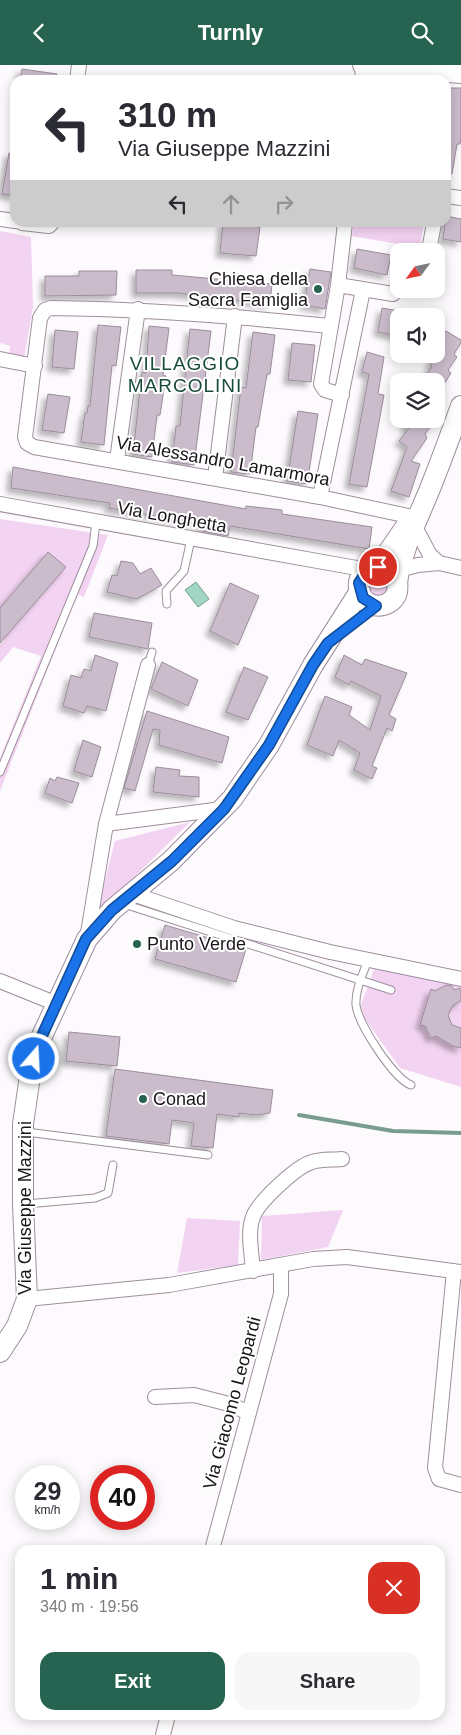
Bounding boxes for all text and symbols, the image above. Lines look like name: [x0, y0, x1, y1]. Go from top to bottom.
icon: back: [25, 19, 53, 47]
icon: search: [408, 19, 436, 47]
text: Turnly: [198, 20, 263, 45]
icon: left: [35, 95, 100, 160]
text: 310 m: [118, 95, 217, 134]
text: Via Giuseppe Mazzini: [118, 136, 330, 161]
icon: left: [164, 190, 192, 218]
icon: ahead: [217, 190, 245, 218]
icon: right: [270, 190, 298, 218]
north arrow: [390, 243, 445, 297]
map controls: [390, 243, 445, 428]
place label: Chiesa della Sacra Famiglia: [188, 269, 309, 310]
marker: Chiesa della Sacra Famiglia: [312, 283, 324, 295]
button: sound: [390, 308, 445, 363]
district label: VILLAGGIO MARCOLINI: [128, 353, 242, 396]
button: layers: [390, 373, 445, 428]
street label: Via Alessandro Lamarmora: [115, 432, 332, 490]
street label: Via Longhetta: [116, 498, 229, 537]
pin: [357, 546, 399, 588]
icon: arrive: [364, 553, 392, 581]
place label: Punto Verde: [147, 934, 246, 954]
marker: Punto Verde: [131, 938, 143, 950]
position arrow: [7, 1032, 59, 1084]
place label: Conad: [153, 1089, 206, 1109]
marker: Conad: [137, 1093, 149, 1105]
street label: Via Giuseppe Mazzini: [15, 1121, 35, 1295]
street label: Via Giacomo Leopardi: [199, 1315, 265, 1491]
speed limit sign: 40: [90, 1465, 155, 1530]
text: 29: [34, 1477, 61, 1505]
text: km/h: [34, 1503, 61, 1517]
text: 1 min: [40, 1562, 118, 1595]
button: close: [368, 1562, 420, 1614]
text: 340 m · 19:56: [40, 1598, 139, 1615]
button: Exit: [40, 1652, 225, 1710]
button: Share: [235, 1652, 420, 1710]

